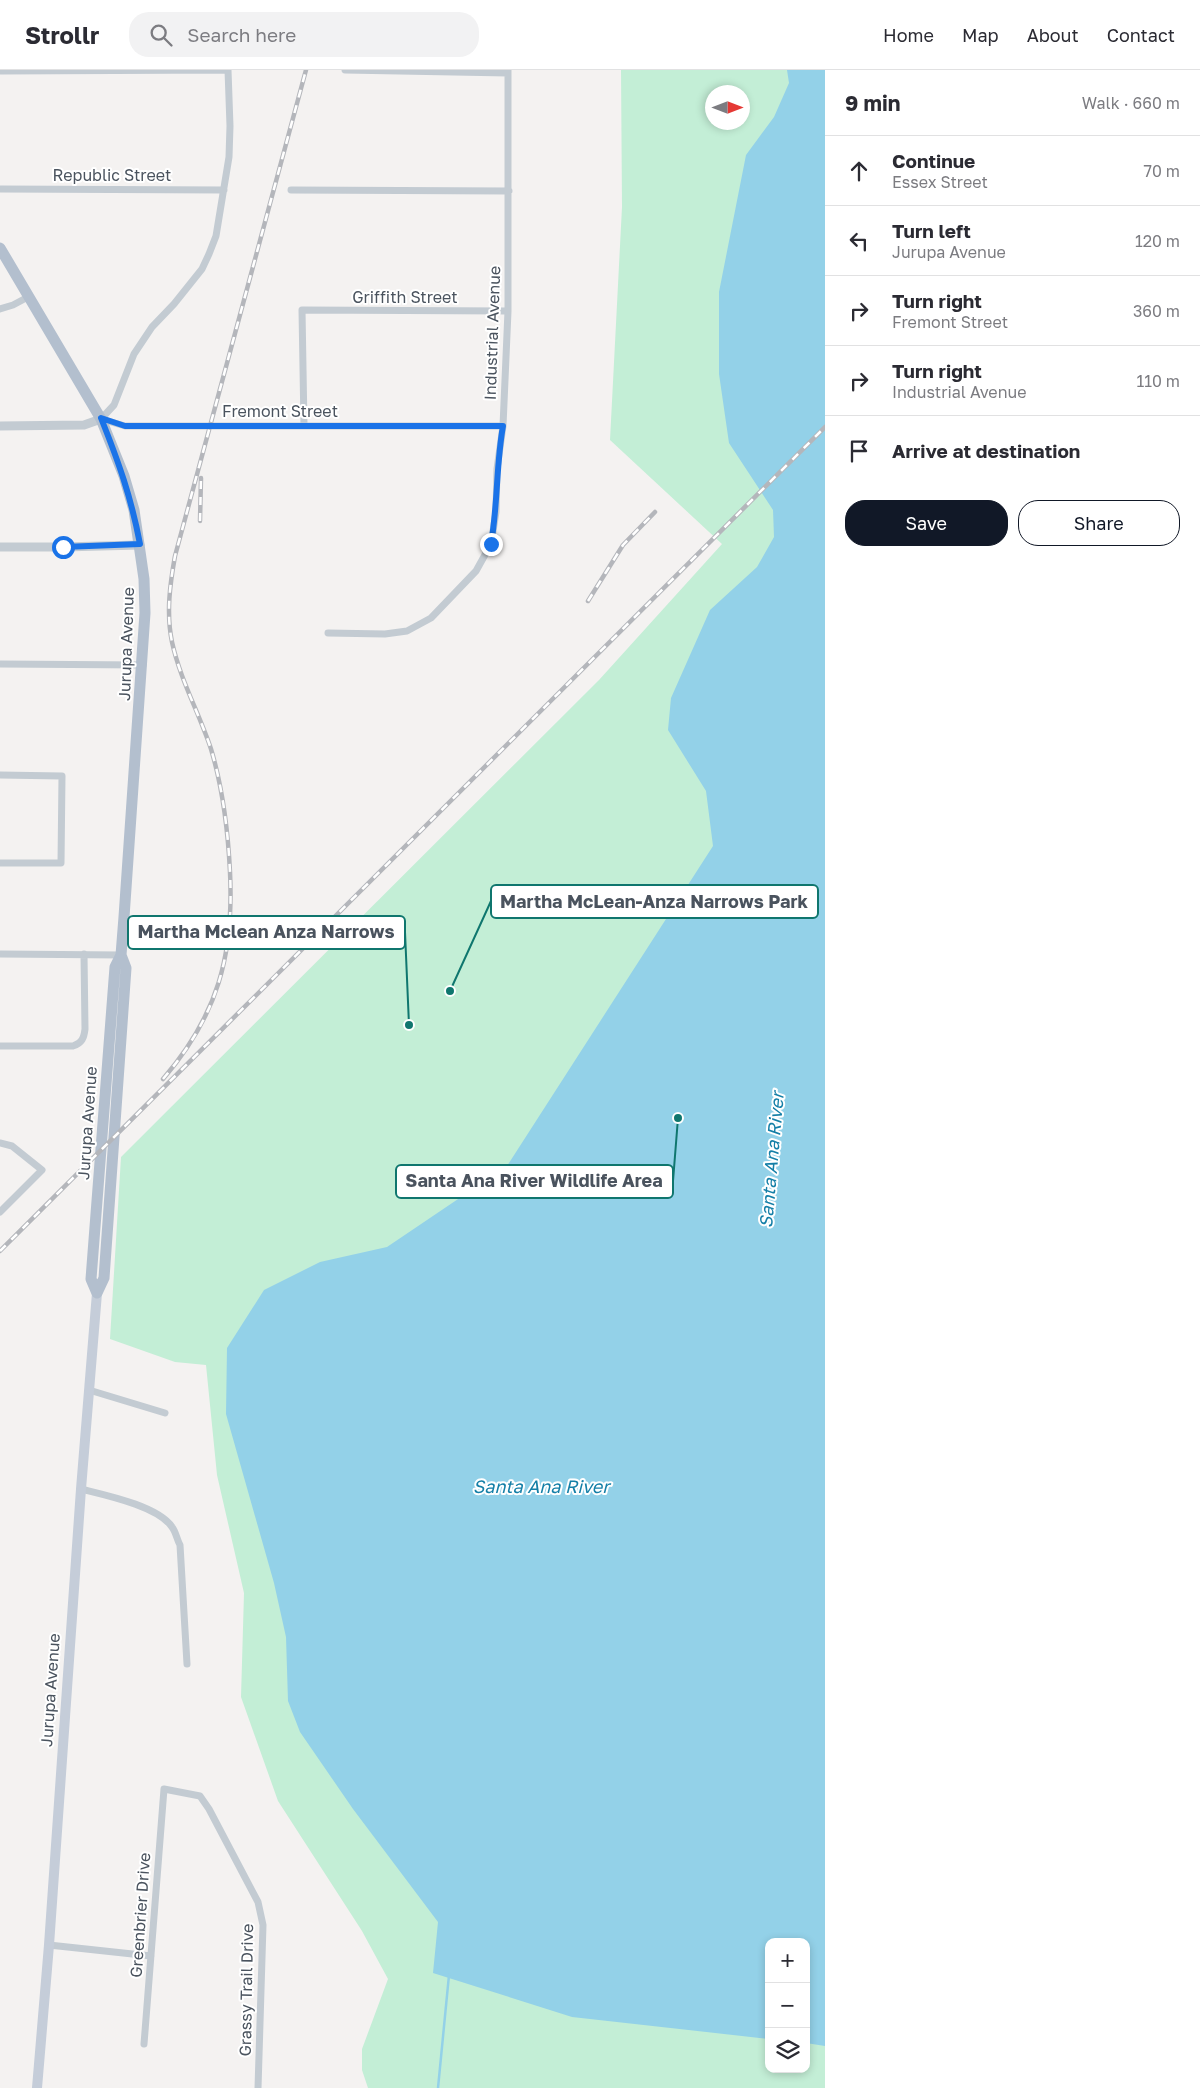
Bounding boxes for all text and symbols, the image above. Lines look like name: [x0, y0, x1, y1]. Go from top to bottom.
search box: [129, 12, 479, 57]
text: Strollr: [25, 20, 99, 49]
icon: search: [147, 21, 175, 49]
text: Search here: [187, 23, 296, 46]
text: Home: [883, 24, 934, 46]
text: Map: [962, 24, 999, 46]
text: About: [1027, 24, 1079, 46]
text: Contact: [1107, 24, 1175, 46]
north arrow: [705, 85, 750, 130]
text: 9 min: [845, 90, 900, 116]
text: Walk · 660 m: [1082, 93, 1180, 113]
text: Continue: [892, 149, 975, 172]
icon: ahead: [845, 157, 873, 185]
text: 70 m: [1143, 161, 1180, 181]
street label: Republic Street: [53, 165, 171, 185]
text: Essex Street: [892, 172, 988, 192]
text: Turn left: [892, 219, 971, 242]
icon: left: [845, 227, 873, 255]
text: 120 m: [1135, 231, 1180, 251]
text: Jurupa Avenue: [892, 242, 1006, 262]
street label: Industrial Avenue: [480, 265, 504, 401]
street label: Griffith Street: [352, 287, 458, 307]
text: Turn right: [892, 289, 982, 312]
icon: right: [845, 297, 873, 325]
text: 360 m: [1133, 301, 1180, 321]
text: Fremont Street: [892, 312, 1008, 332]
text: Turn right: [892, 359, 982, 382]
icon: right: [845, 367, 873, 395]
text: 110 m: [1136, 371, 1180, 391]
text: Industrial Avenue: [892, 382, 1026, 402]
street label: Fremont Street: [222, 401, 338, 421]
icon: arrive: [845, 437, 873, 465]
text: Arrive at destination: [892, 439, 1080, 462]
button: Save: [845, 500, 1008, 546]
button: Share: [1018, 500, 1180, 546]
route end: [480, 533, 503, 556]
route start: [52, 536, 75, 559]
street label: Jurupa Avenue: [114, 587, 138, 701]
callout: Martha McLean-Anza Narrows Park: [491, 885, 818, 918]
text: Martha McLean-Anza Narrows Park: [500, 890, 808, 912]
callout: Martha Mclean Anza Narrows: [128, 916, 405, 949]
text: Martha Mclean Anza Narrows: [138, 920, 394, 942]
street label: Jurupa Avenue: [73, 1066, 101, 1180]
water label: Santa Ana River: [754, 1088, 788, 1229]
callout: Santa Ana River Wildlife Area: [396, 1165, 673, 1198]
text: Santa Ana River Wildlife Area: [405, 1169, 663, 1191]
water label: Santa Ana River: [473, 1475, 612, 1497]
street label: Jurupa Avenue: [36, 1633, 64, 1747]
street label: Greenbrier Drive: [126, 1852, 154, 1978]
street label: Grassy Trail Drive: [235, 1923, 257, 2057]
map controls: [765, 1938, 810, 2073]
button: +: [765, 1938, 810, 1983]
button: −: [765, 1983, 810, 2028]
button: layers: [765, 2028, 810, 2073]

